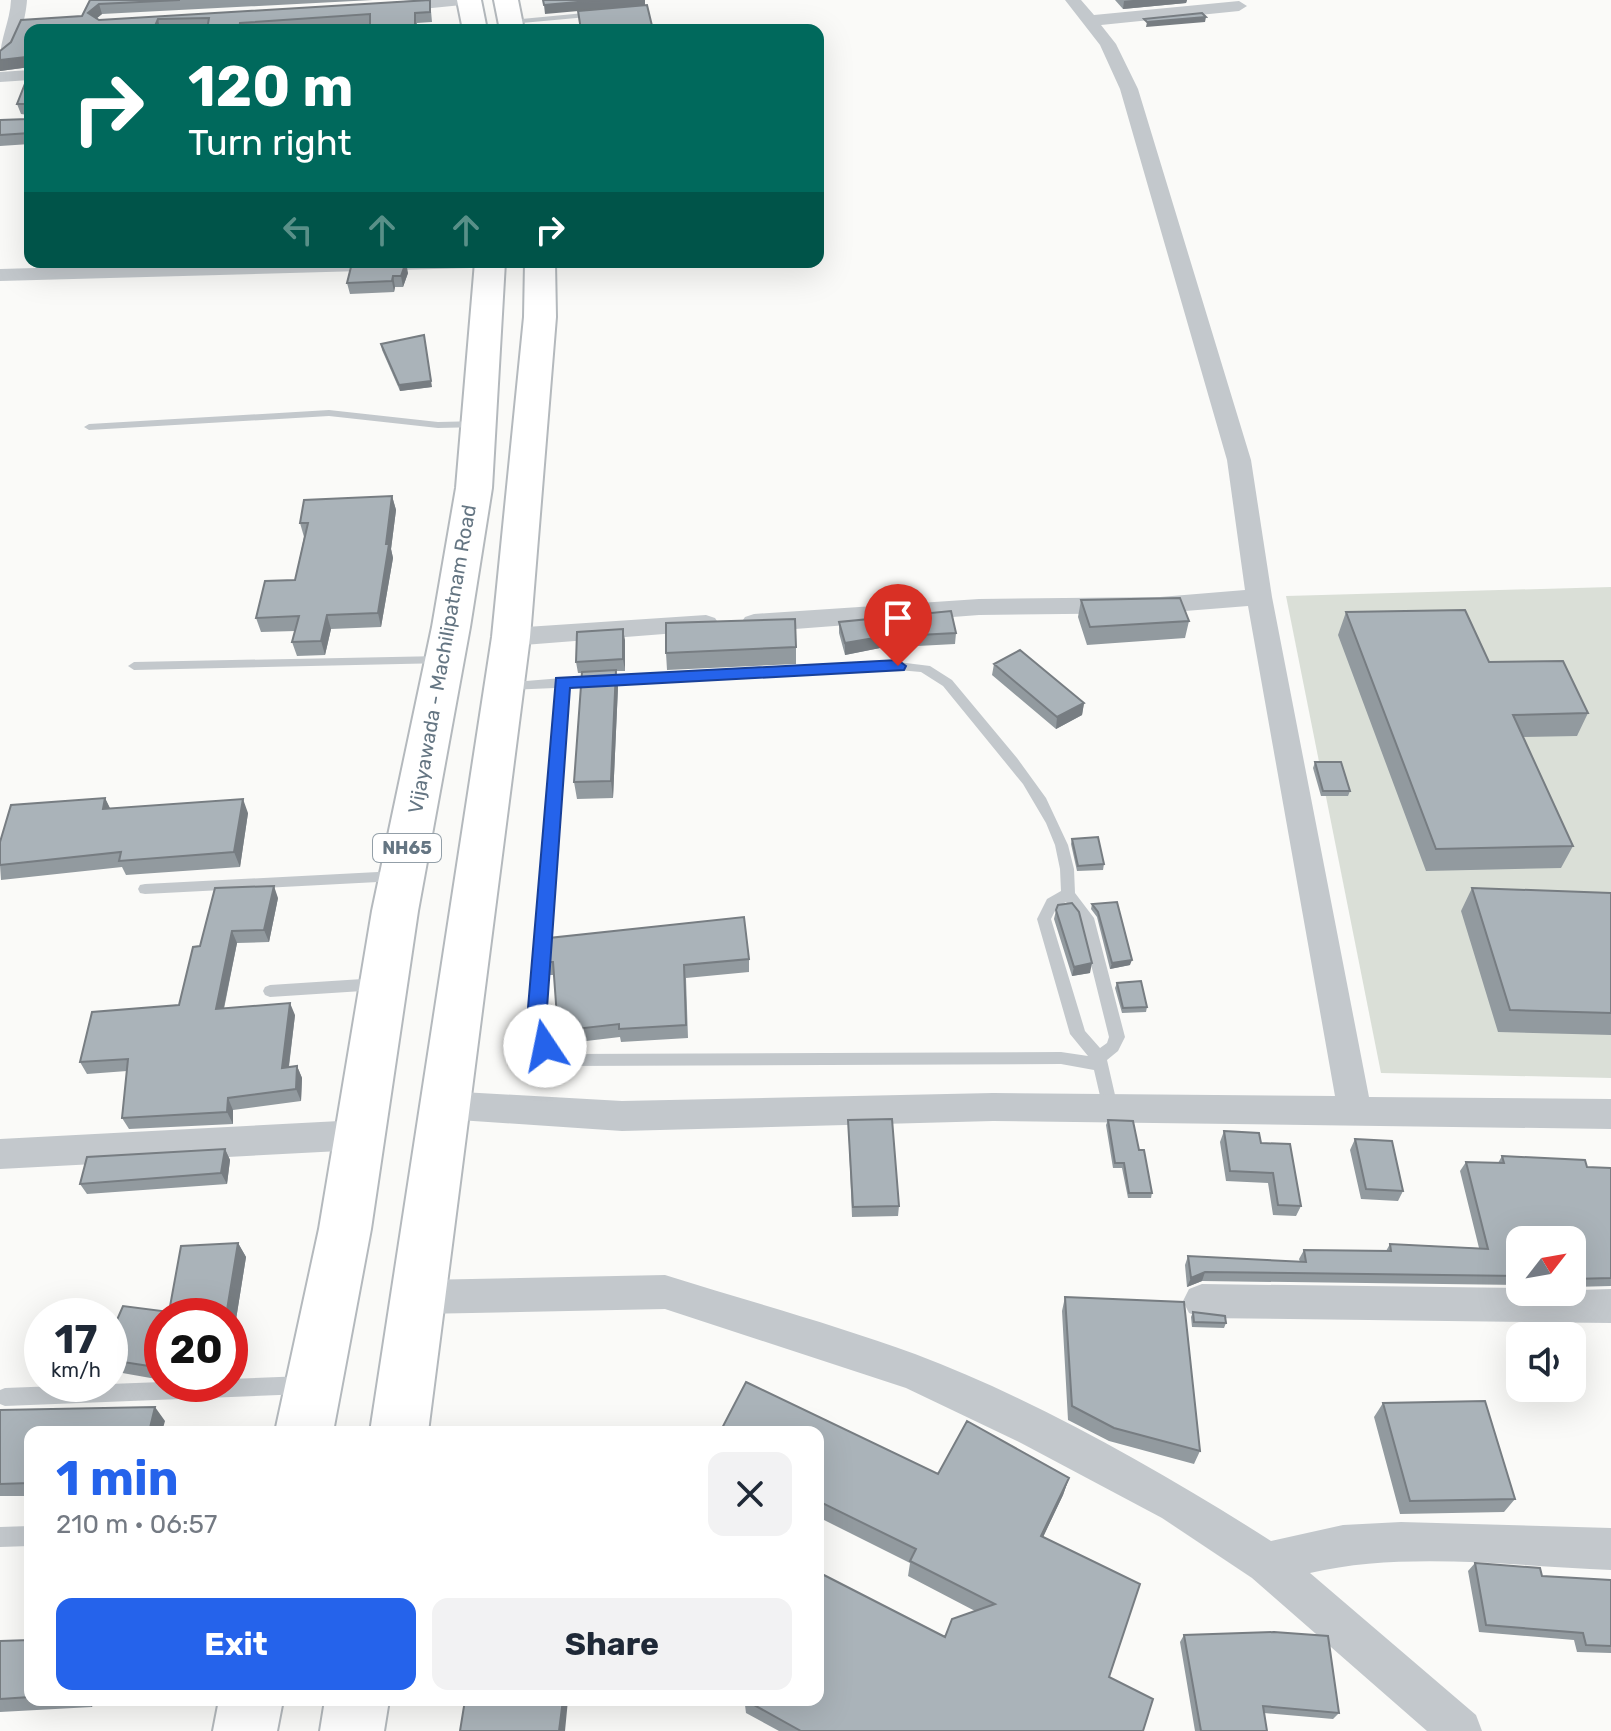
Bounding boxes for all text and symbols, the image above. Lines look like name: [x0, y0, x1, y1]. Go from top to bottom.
text: 120 m: [188, 54, 354, 120]
icon: right: [56, 56, 160, 160]
text: Turn right: [188, 121, 352, 164]
icon: left: [276, 208, 320, 252]
icon: ahead: [360, 208, 404, 252]
icon: ahead: [444, 208, 488, 252]
icon: right: [528, 208, 572, 252]
street label: Vijayawada - Machilipatnam Road: [403, 503, 481, 815]
pin: [864, 584, 932, 666]
icon: arrive: [876, 596, 920, 640]
road number: NH65: [373, 834, 441, 862]
position arrow: [503, 1004, 587, 1088]
north arrow: [1506, 1226, 1586, 1306]
map controls: [1506, 1226, 1586, 1402]
speed limit sign: 20: [144, 1298, 248, 1402]
text: 17: [55, 1316, 97, 1363]
button: sound: [1506, 1322, 1586, 1402]
text: km/h: [51, 1358, 101, 1382]
text: 1 min: [56, 1450, 179, 1507]
button: close: [708, 1452, 792, 1536]
text: 210 m · 06:57: [56, 1509, 217, 1540]
button: Exit: [56, 1598, 416, 1690]
button: Share: [432, 1598, 792, 1690]

